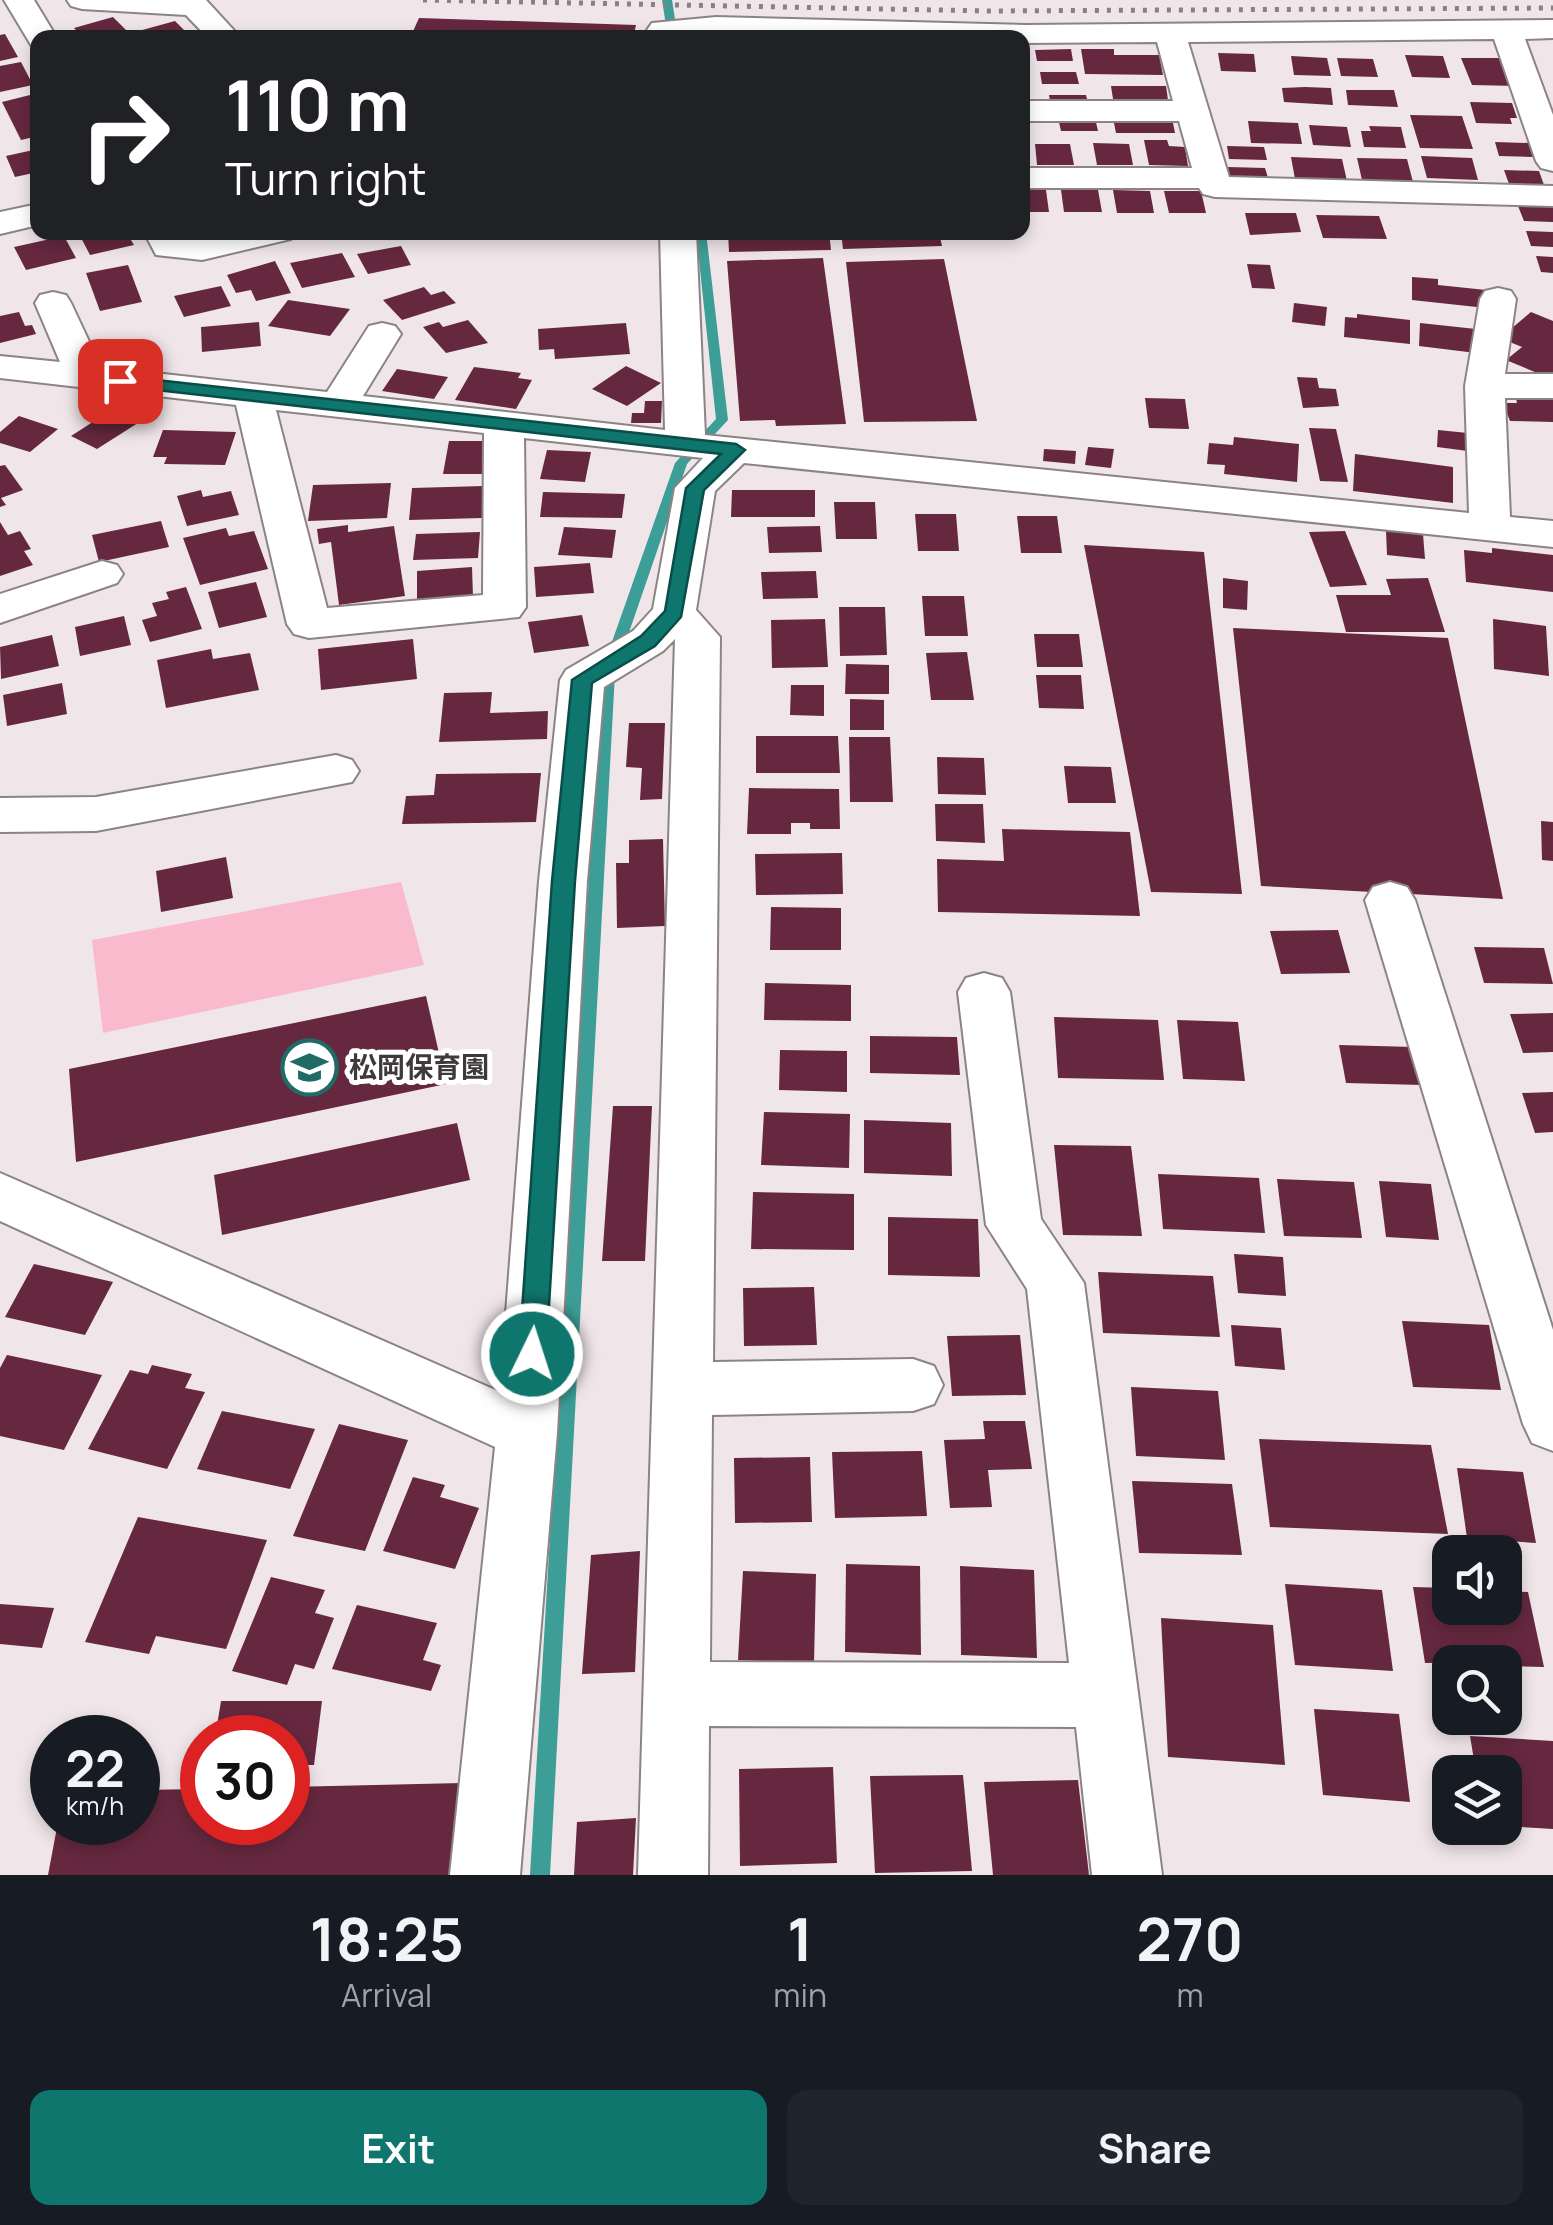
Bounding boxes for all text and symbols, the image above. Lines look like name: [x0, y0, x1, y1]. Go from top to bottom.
text: 110 m: [225, 56, 409, 152]
icon: right: [60, 70, 190, 200]
text: Turn right: [225, 147, 426, 209]
pin: [78, 339, 163, 424]
icon: arrive: [93, 354, 148, 409]
school or university icon: 松岡保育園: [280, 1037, 340, 1097]
place label: 松岡保育園: [349, 1047, 489, 1085]
position arrow: [480, 1302, 584, 1406]
map controls: [1432, 1535, 1522, 1845]
button: sound: [1432, 1535, 1522, 1625]
button: search: [1432, 1645, 1522, 1735]
speed limit sign: 30: [180, 1715, 310, 1845]
text: 22: [65, 1734, 125, 1802]
button: layers: [1432, 1755, 1522, 1845]
text: km/h: [66, 1788, 124, 1823]
text: 18:25: [309, 1897, 464, 1979]
text: 1: [787, 1897, 813, 1979]
text: 270: [1136, 1897, 1244, 1979]
text: Arrival: [341, 1973, 432, 2017]
text: min: [773, 1973, 827, 2017]
text: m: [1176, 1973, 1204, 2017]
button: Exit: [30, 2090, 767, 2205]
button: Share: [787, 2090, 1523, 2205]

